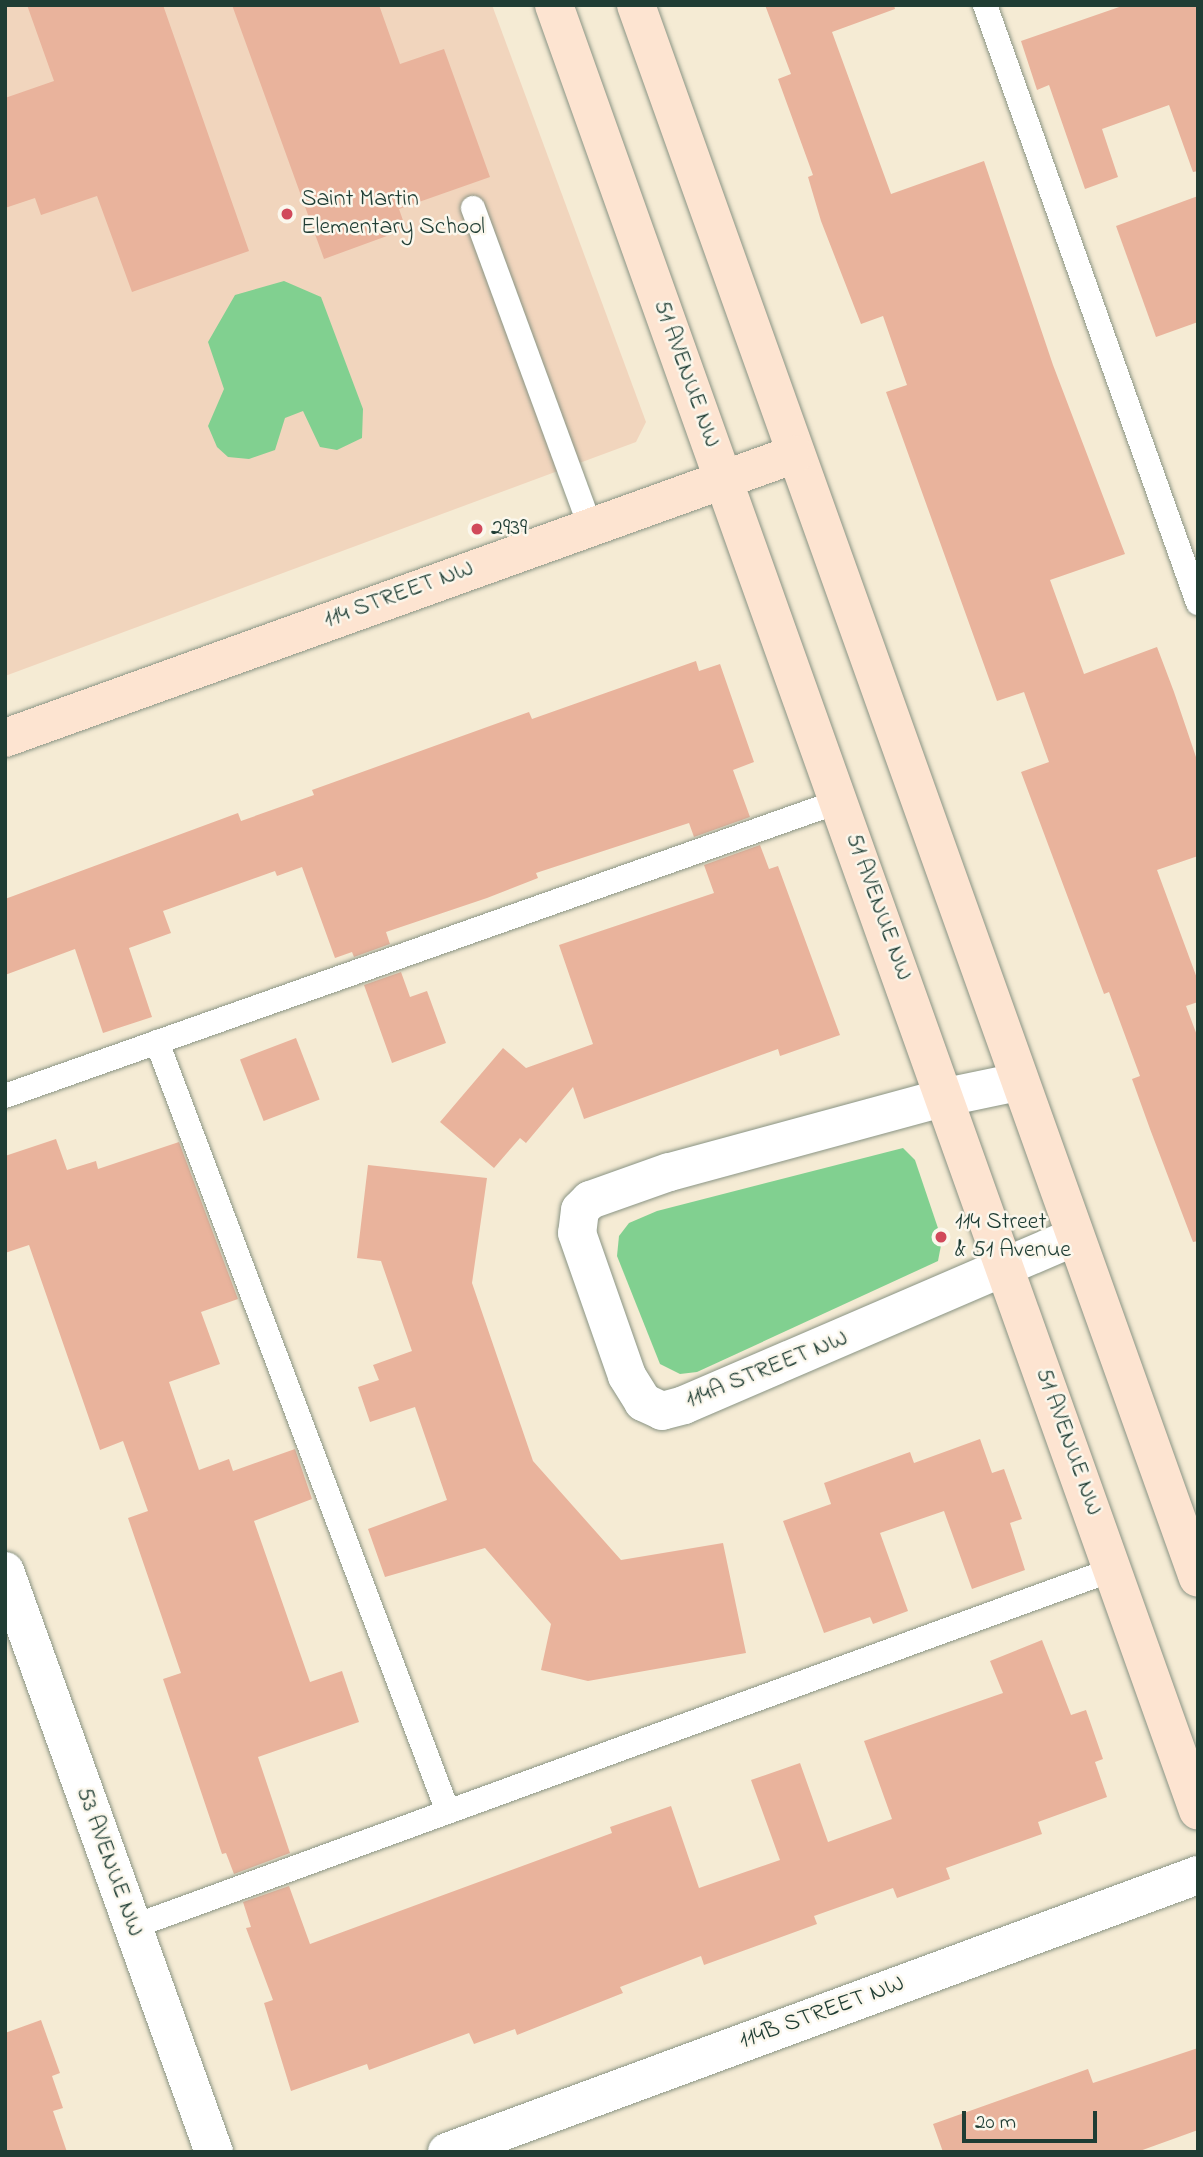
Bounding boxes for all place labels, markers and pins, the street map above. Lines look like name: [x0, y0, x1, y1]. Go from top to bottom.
place label: Saint Martin Elementary School: [301, 186, 485, 242]
marker: Saint Martin Elementary School: [279, 206, 295, 222]
place label: 2939: [491, 515, 527, 543]
marker: 2939: [469, 521, 485, 537]
place label: 114 Street & 51 Avenue: [955, 1209, 1071, 1265]
marker: 114 Street & 51 Avenue: [933, 1229, 949, 1245]

